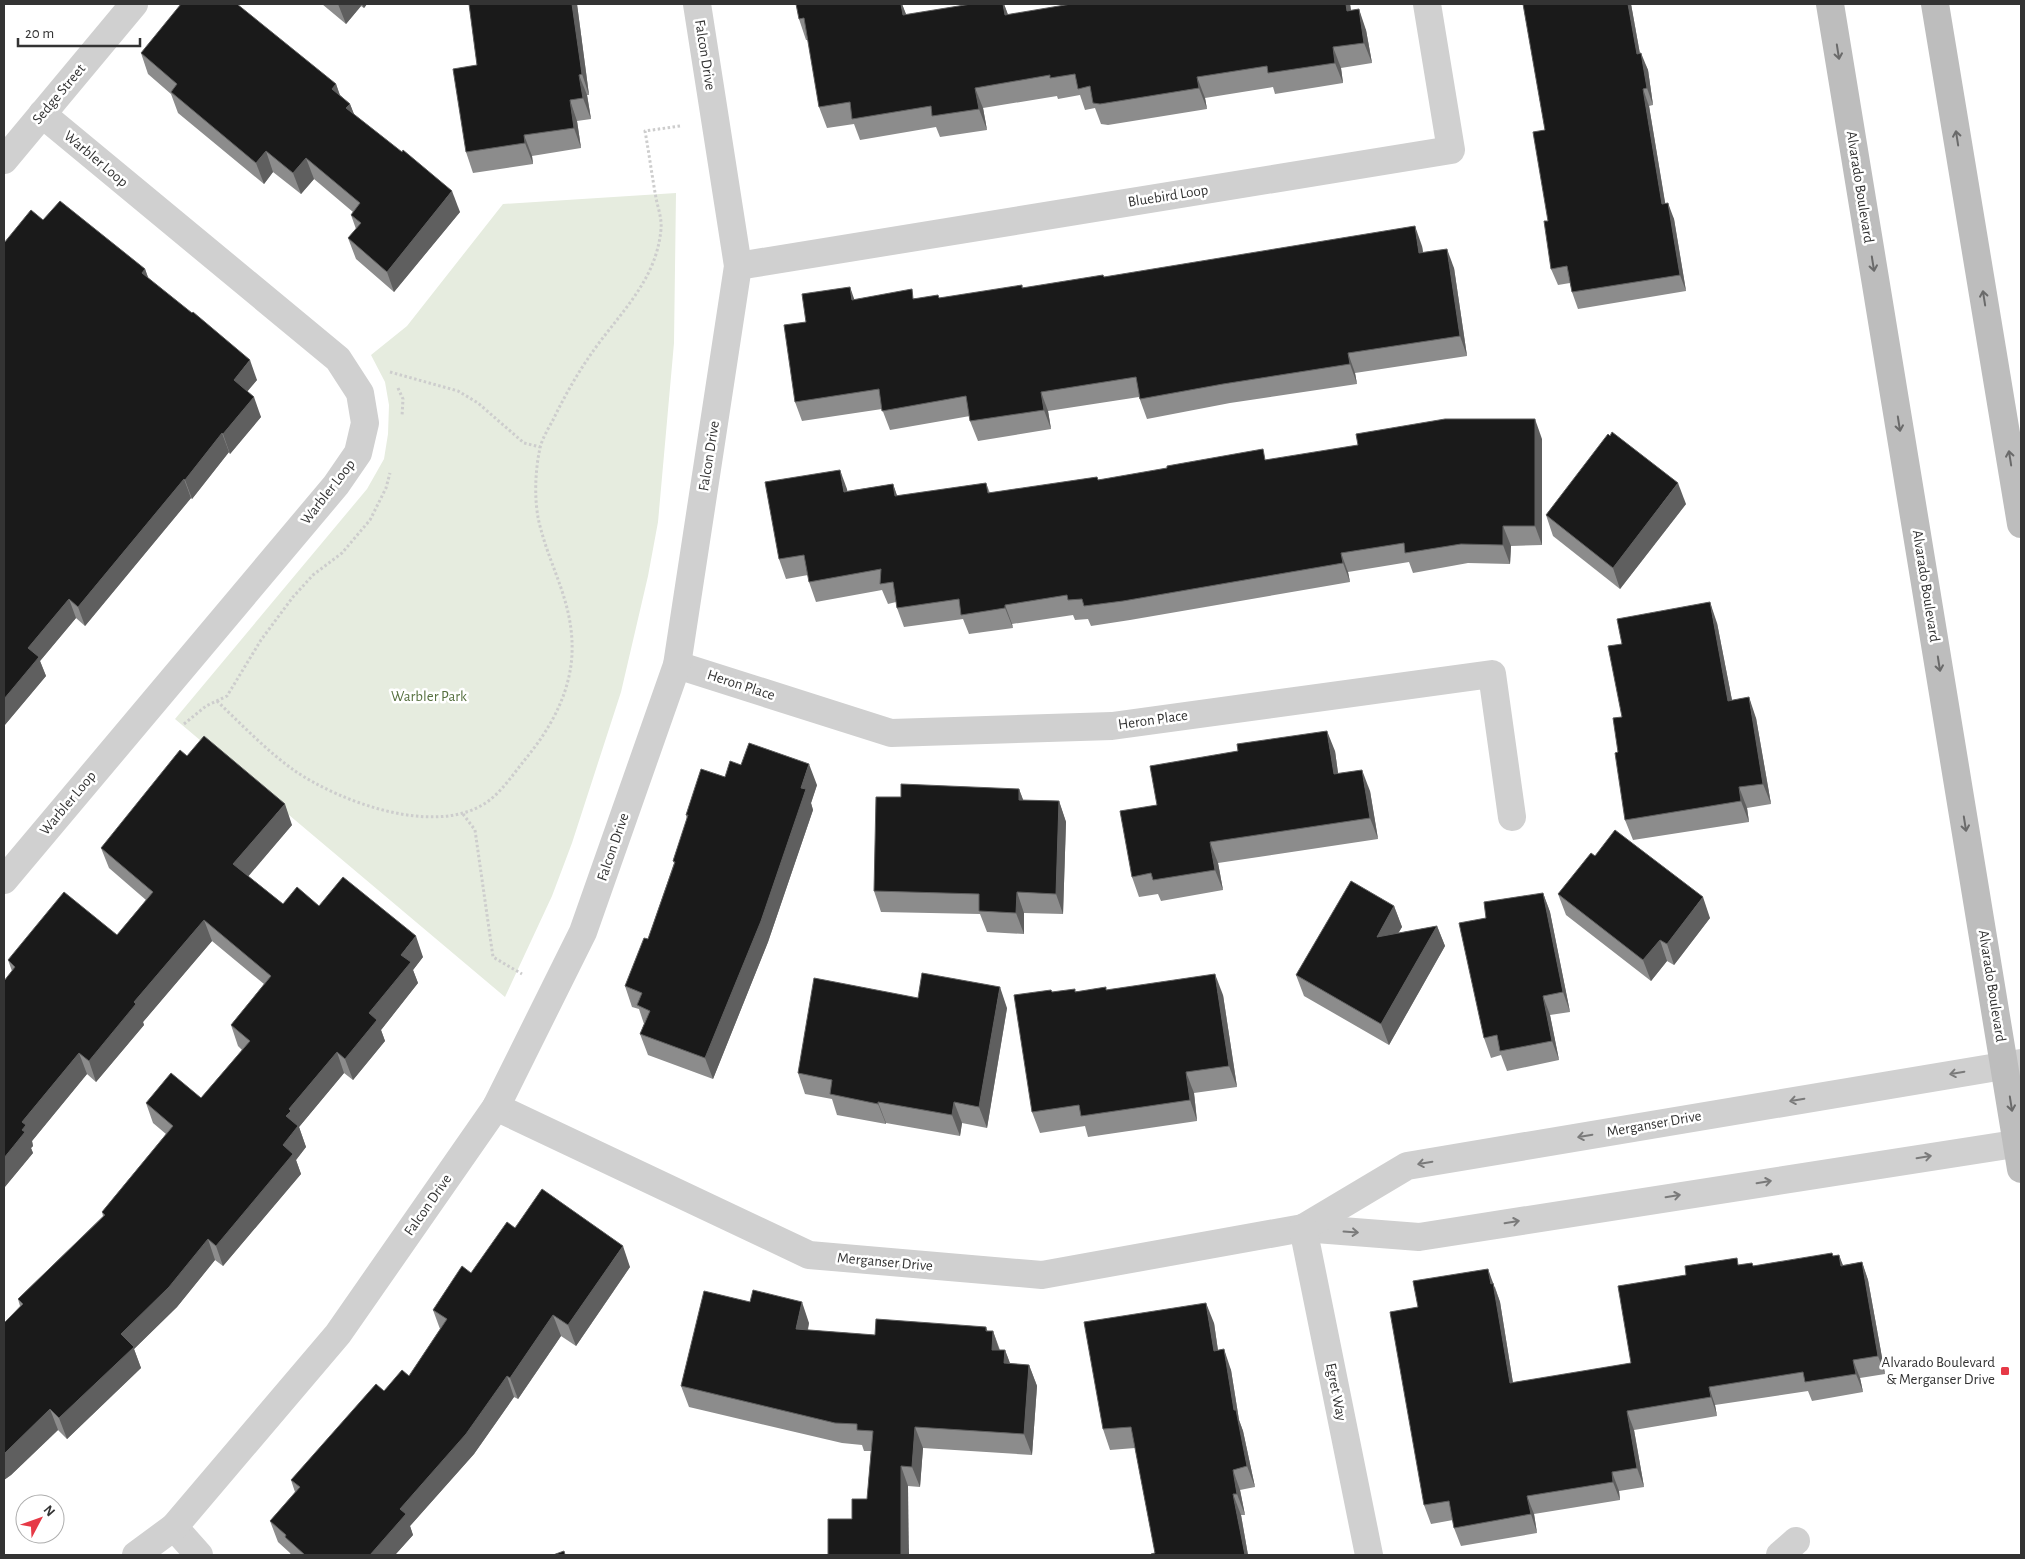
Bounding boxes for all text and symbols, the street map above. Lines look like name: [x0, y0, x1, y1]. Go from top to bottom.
scale bar: [18, 15, 140, 47]
street label: Falcon Drive: [692, 19, 718, 91]
text: 20 m: [25, 26, 54, 41]
one-way arrow: [1833, 43, 1843, 59]
street label: Sedge Street: [30, 61, 88, 127]
street label: Warbler Loop: [61, 128, 131, 190]
street label: Alvarado Boulevard: [1844, 130, 1876, 244]
one-way arrow: [1952, 130, 1962, 146]
street label: Bluebird Loop: [1127, 182, 1209, 210]
one-way arrow: [1868, 256, 1878, 272]
one-way arrow: [1979, 290, 1989, 306]
one-way arrow: [1894, 416, 1904, 432]
street label: Falcon Drive: [696, 420, 722, 492]
one-way arrow: [2005, 451, 2015, 467]
street label: Warbler Loop: [298, 457, 358, 527]
street label: Alvarado Boulevard: [1910, 529, 1942, 643]
one-way arrow: [1934, 656, 1944, 672]
street label: Heron Place: [705, 667, 777, 703]
park label: Warbler Park: [391, 689, 467, 704]
street label: Heron Place: [1117, 708, 1189, 732]
street label: Warbler Loop: [37, 768, 99, 838]
street label: Falcon Drive: [594, 811, 632, 883]
one-way arrow: [1961, 816, 1971, 832]
street label: Alvarado Boulevard: [1976, 929, 2008, 1043]
one-way arrow: [1950, 1069, 1966, 1079]
one-way arrow: [1790, 1096, 1806, 1106]
one-way arrow: [2006, 1096, 2016, 1112]
street label: Merganser Drive: [1605, 1108, 1703, 1140]
one-way arrow: [1578, 1131, 1594, 1141]
one-way arrow: [1916, 1152, 1932, 1162]
one-way arrow: [1417, 1158, 1433, 1168]
street label: Falcon Drive: [401, 1172, 455, 1238]
one-way arrow: [1755, 1177, 1771, 1187]
one-way arrow: [1664, 1191, 1680, 1201]
one-way arrow: [1504, 1216, 1520, 1226]
one-way arrow: [1343, 1227, 1359, 1236]
street label: Merganser Drive: [837, 1250, 934, 1274]
place label: Alvarado Boulevard & Merganser Drive: [1882, 1355, 1995, 1387]
street label: Egret Way: [1323, 1362, 1349, 1423]
marker: Alvarado Boulevard & Merganser Drive: [1999, 1365, 2011, 1377]
north arrow: [15, 1494, 65, 1544]
text: N: [41, 1503, 58, 1519]

